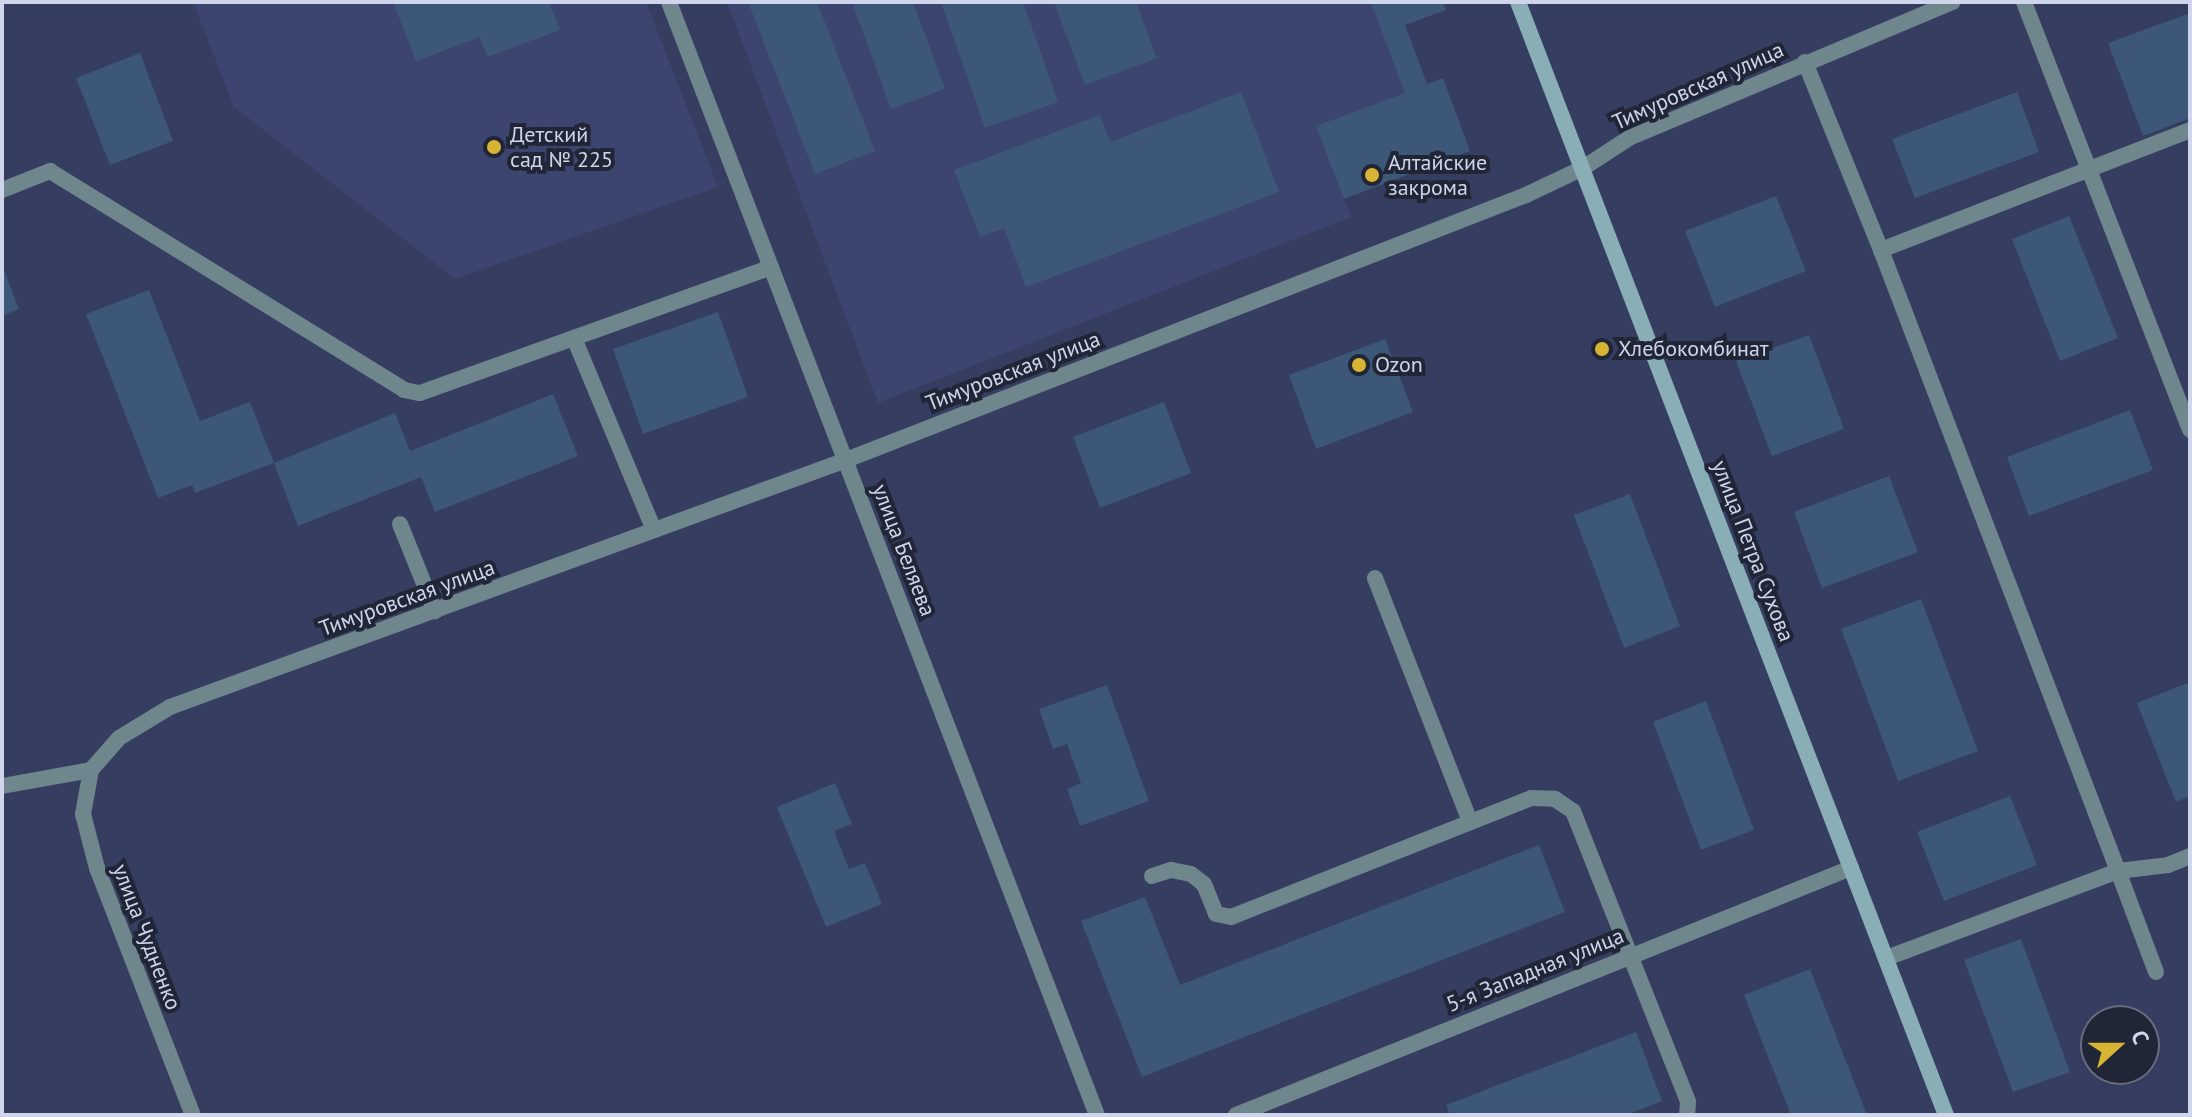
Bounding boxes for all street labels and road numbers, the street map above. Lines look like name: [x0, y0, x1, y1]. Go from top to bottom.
street label: Тимуровская улица: [1608, 36, 1788, 136]
street label: Тимуровская улица: [922, 326, 1104, 416]
street label: улица Петра Сухова: [1706, 457, 1800, 645]
street label: улица Беляева: [867, 480, 941, 620]
street label: Тимуровская улица: [316, 554, 498, 642]
street label: улица Чудненко: [107, 860, 187, 1014]
street label: 5-я Западная улица: [1443, 922, 1627, 1018]

